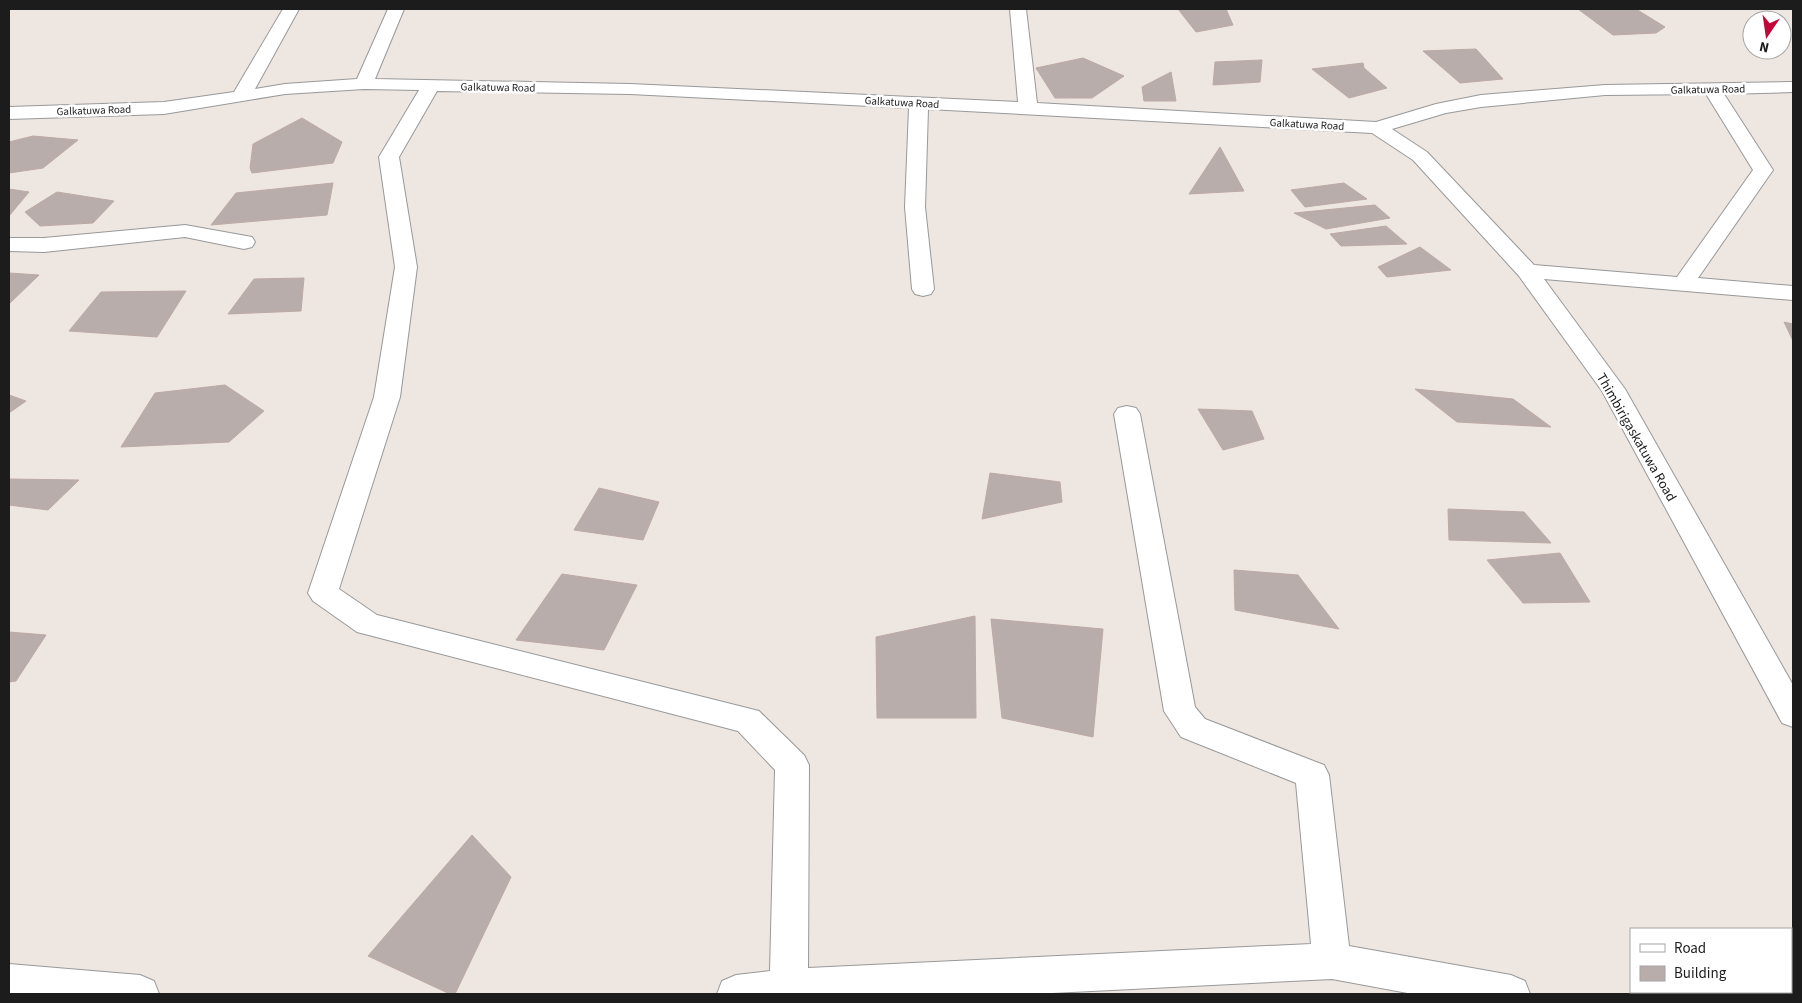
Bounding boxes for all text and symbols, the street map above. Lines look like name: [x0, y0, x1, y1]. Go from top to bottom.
north arrow: [1742, 10, 1792, 60]
text: N: [1758, 36, 1771, 57]
street label: Galkatuwa Road: [461, 79, 535, 96]
street label: Galkatuwa Road: [1671, 81, 1745, 98]
street label: Galkatuwa Road: [864, 93, 940, 112]
street label: Galkatuwa Road: [56, 102, 132, 119]
street label: Galkatuwa Road: [1269, 115, 1345, 134]
street label: Thimbirigaskatuwa Road: [1591, 370, 1681, 505]
legend: [1630, 928, 1792, 993]
text: Road: [1674, 938, 1706, 959]
text: Building: [1674, 963, 1727, 984]

